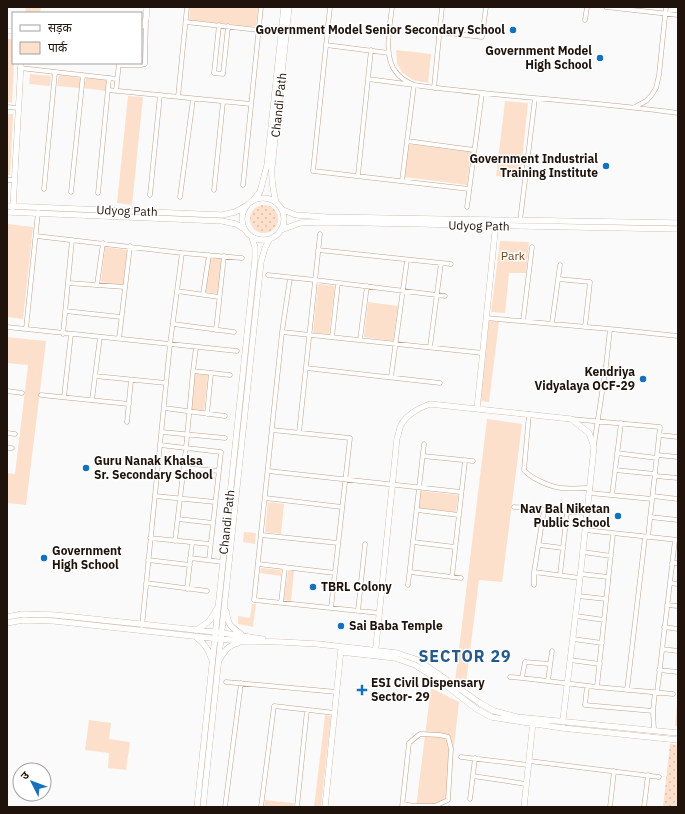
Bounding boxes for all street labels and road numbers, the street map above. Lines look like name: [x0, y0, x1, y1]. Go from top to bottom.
street label: Chandi Path: [268, 72, 289, 138]
street label: Udyog Path: [96, 202, 158, 219]
street label: Udyog Path: [448, 217, 510, 234]
street label: Chandi Path: [216, 489, 237, 555]

